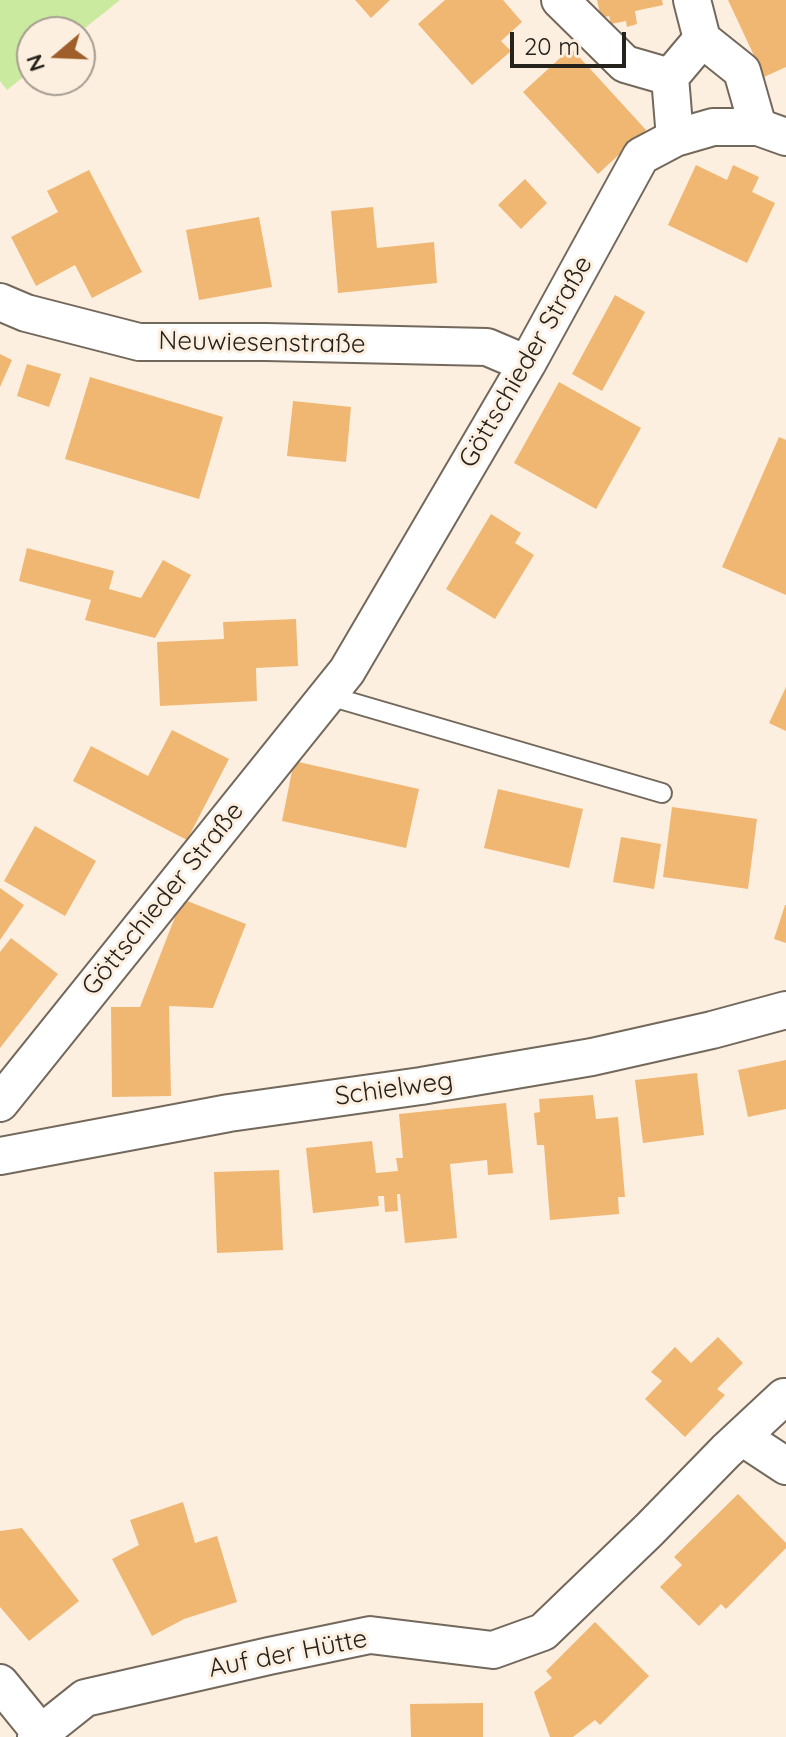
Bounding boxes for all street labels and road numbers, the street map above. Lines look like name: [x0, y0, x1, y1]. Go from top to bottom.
street label: Göttschieder Straße: [453, 250, 599, 474]
street label: Neuwiesenstraße: [158, 326, 366, 360]
street label: Göttschieder Straße: [76, 796, 250, 1002]
street label: Schielweg: [333, 1065, 455, 1113]
street label: Auf der Hütte: [206, 1623, 370, 1685]

